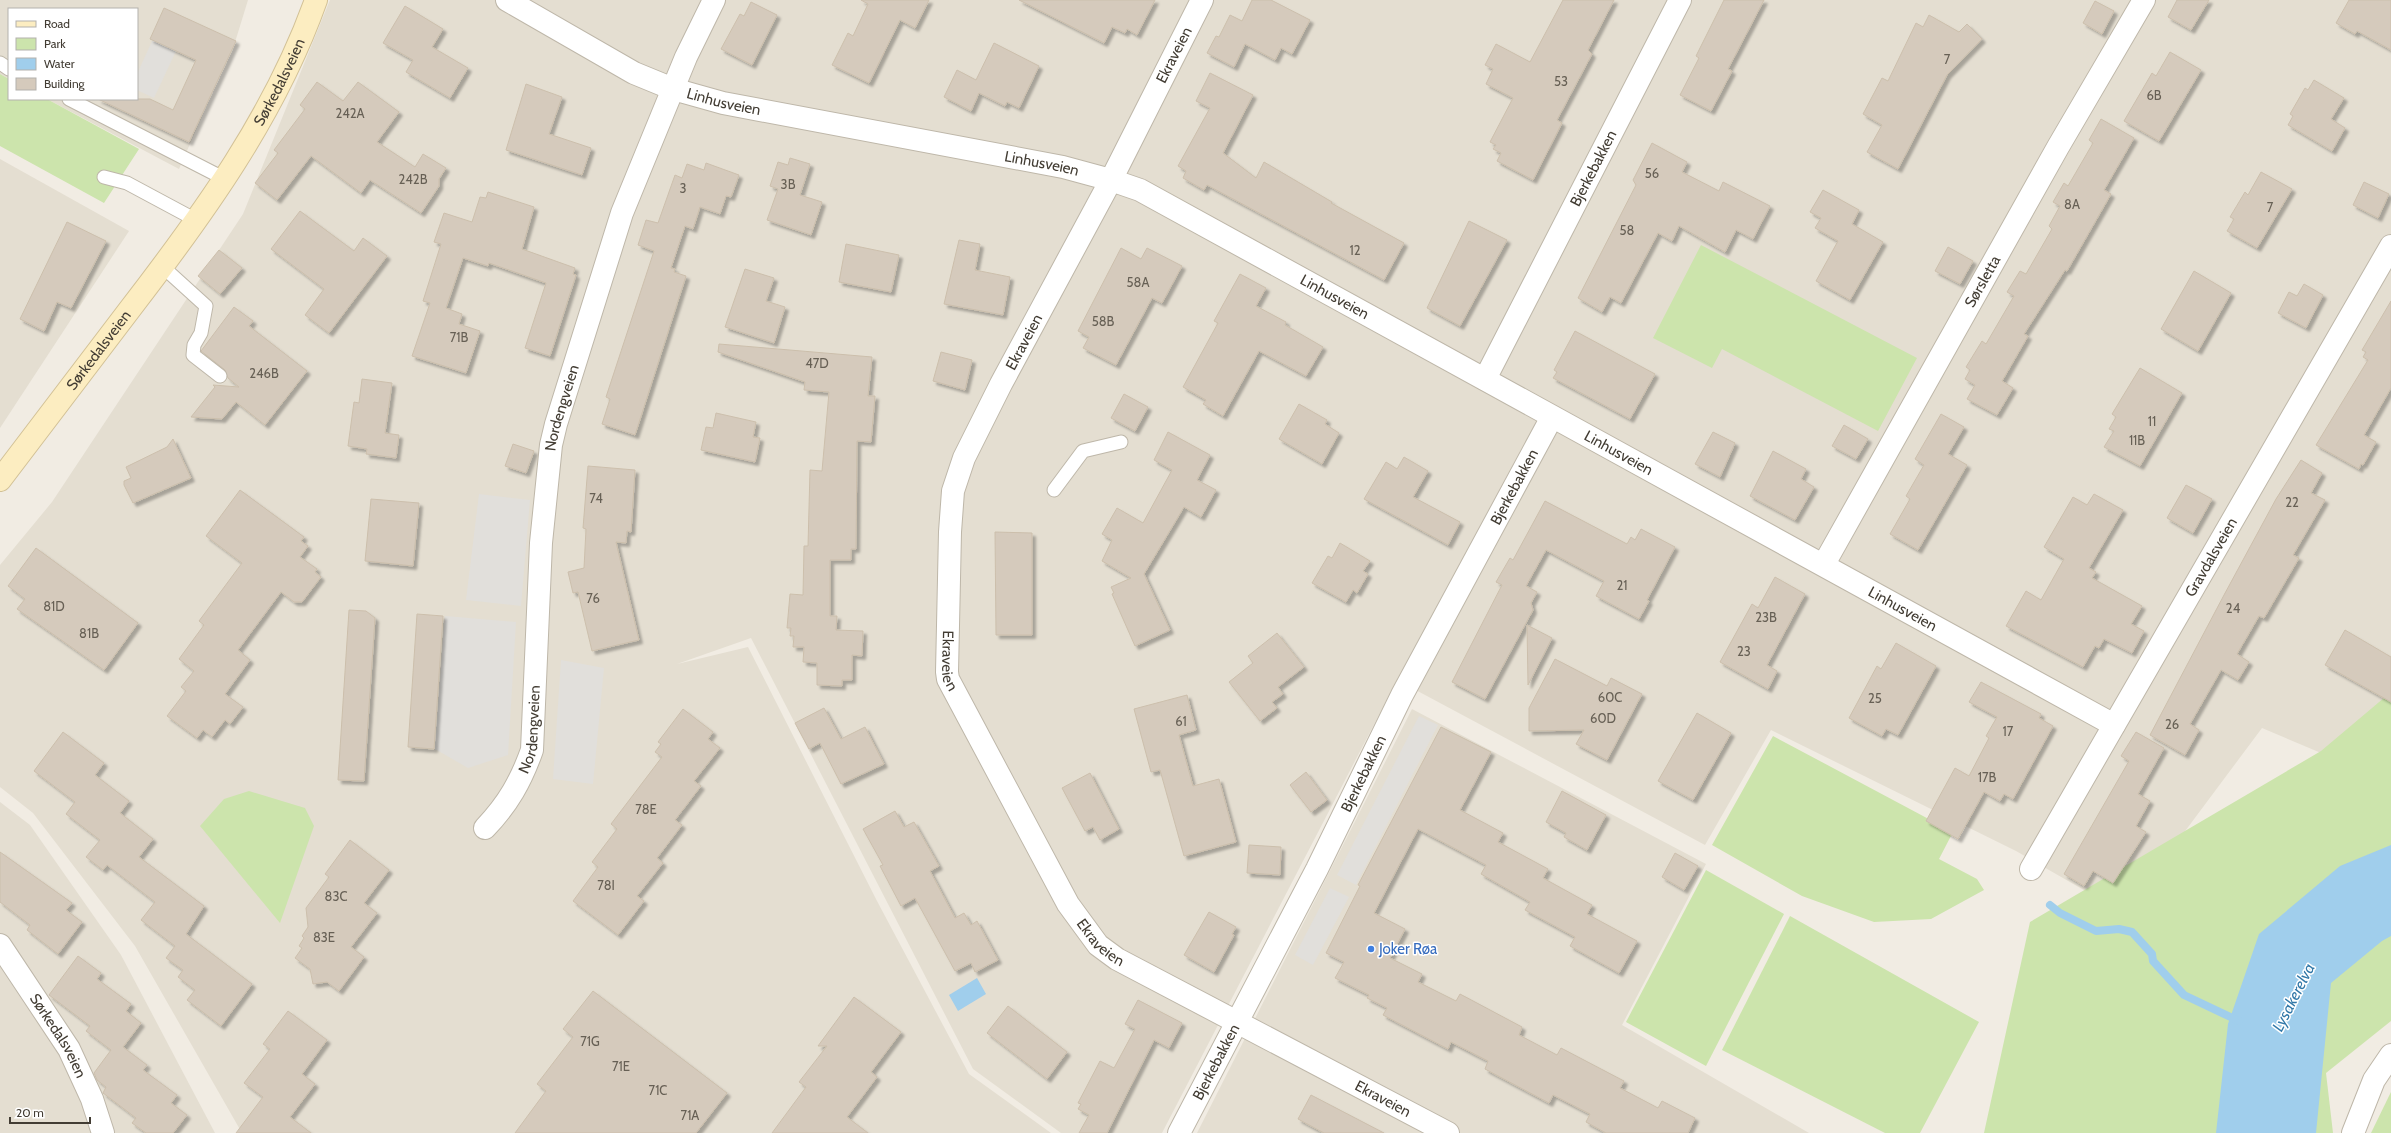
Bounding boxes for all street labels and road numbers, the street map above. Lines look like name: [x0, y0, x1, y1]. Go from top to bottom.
street label: Ekraveien: [1152, 24, 1196, 86]
street label: Sørkedalsveien: [250, 36, 309, 129]
street label: Linhusveien: [685, 84, 762, 119]
street label: Bjerkebakken: [1566, 127, 1620, 209]
street label: Linhusveien: [1003, 147, 1081, 180]
street label: Sørsletta: [1961, 252, 2005, 310]
street label: Linhusveien: [1297, 271, 1372, 323]
street label: Sørkedalsveien: [63, 307, 135, 394]
street label: Ekraveien: [1002, 311, 1046, 373]
street label: Nordengveien: [541, 363, 583, 452]
street label: Linhusveien: [1581, 427, 1656, 479]
street label: Bjerkebakken: [1487, 446, 1542, 528]
street label: Gravdalsveien: [2181, 515, 2241, 600]
street label: Linhusveien: [1865, 583, 1940, 635]
street label: Ekraveien: [938, 630, 962, 694]
street label: Nordengveien: [515, 685, 544, 776]
street label: Bjerkebakken: [1337, 732, 1390, 815]
street label: Ekraveien: [1073, 915, 1127, 970]
street label: Sørkedalsveien: [26, 990, 90, 1081]
street label: Bjerkebakken: [1189, 1021, 1243, 1103]
street label: Ekraveien: [1352, 1077, 1414, 1121]

